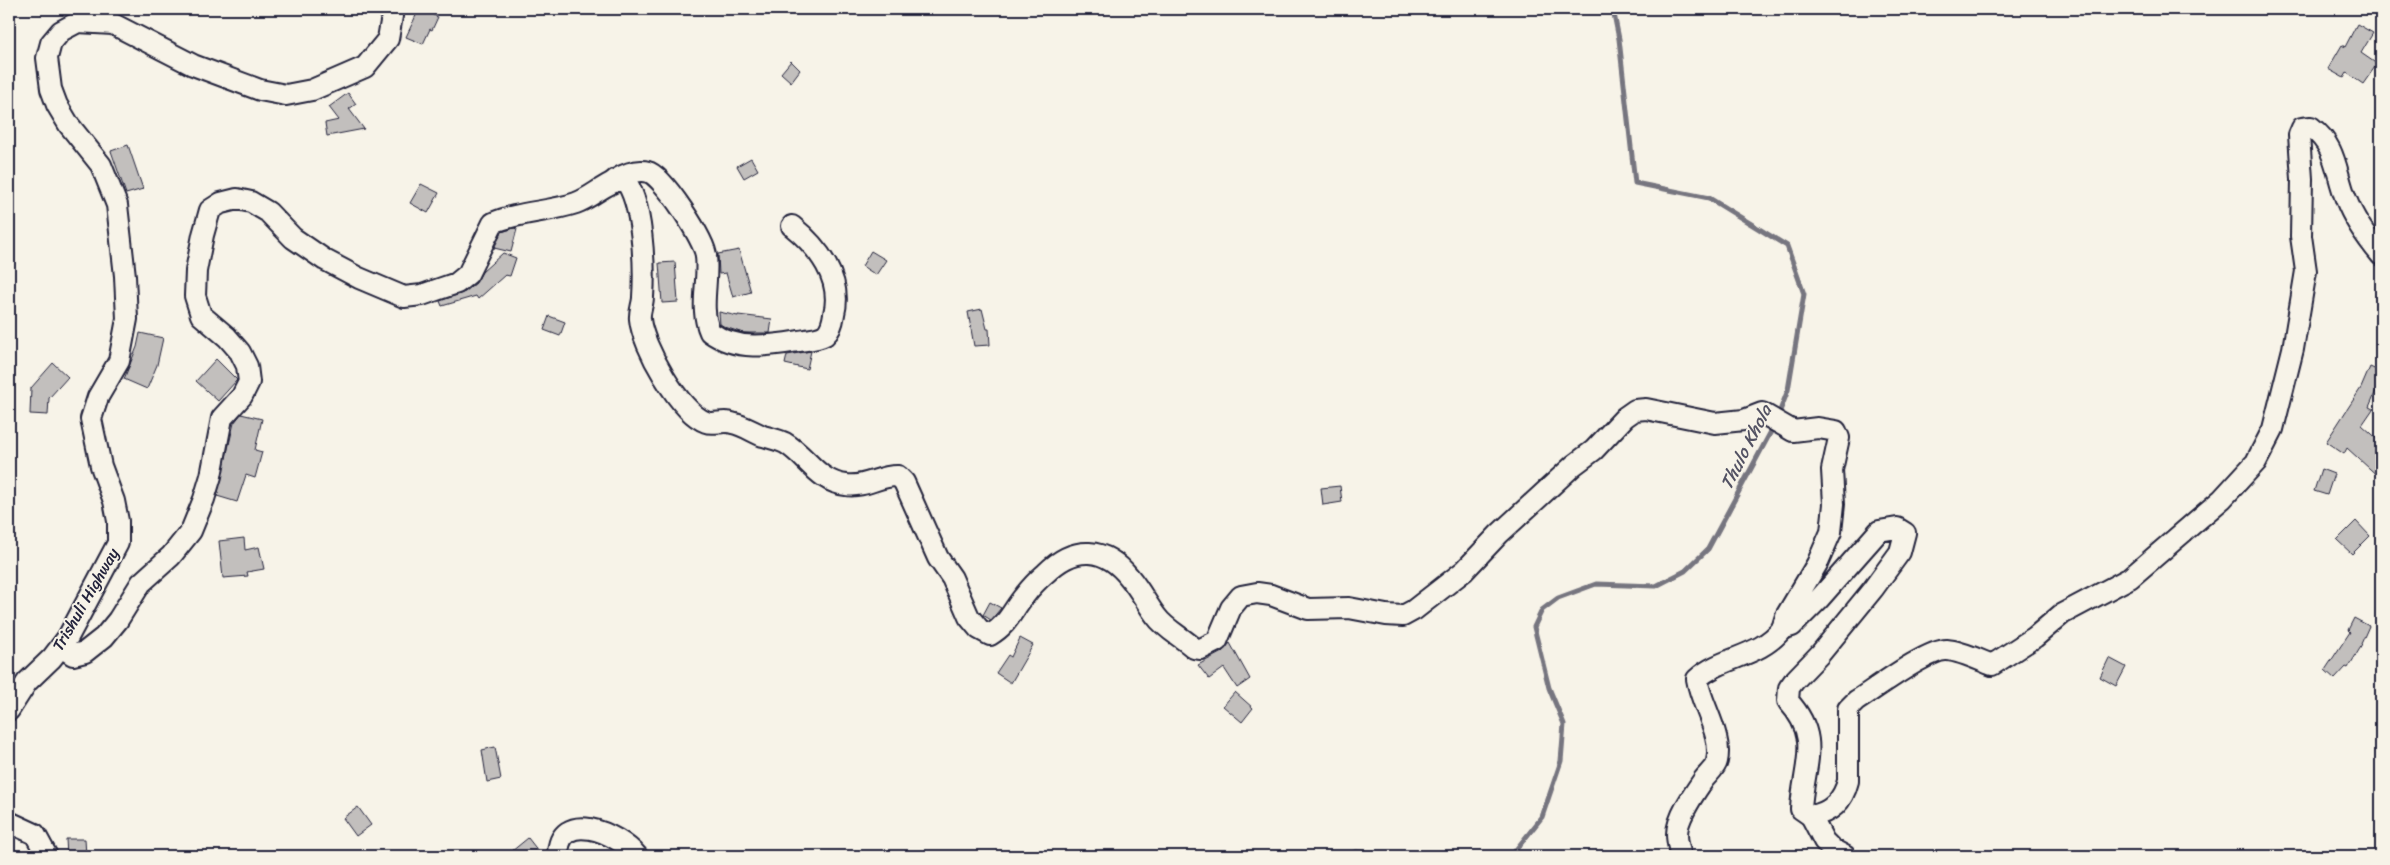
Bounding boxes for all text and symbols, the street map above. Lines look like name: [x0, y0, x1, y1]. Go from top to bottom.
water label: Thulo Khola: [1711, 397, 1782, 495]
street label: Trishuli Highway: [44, 541, 127, 657]

